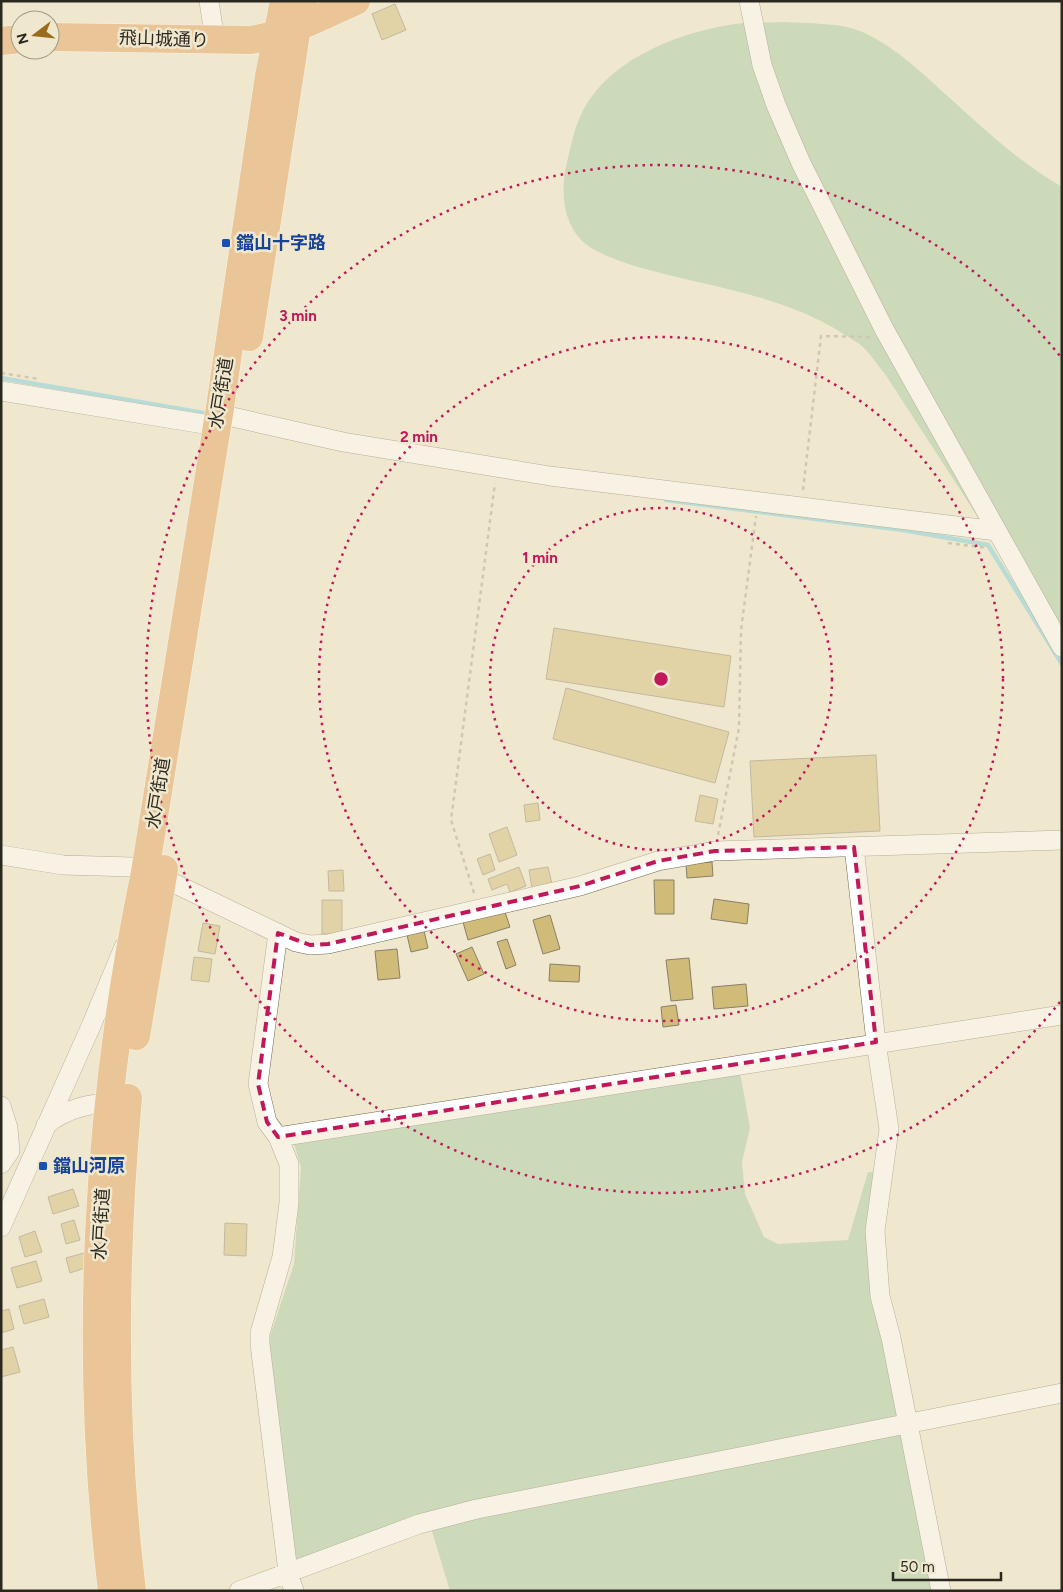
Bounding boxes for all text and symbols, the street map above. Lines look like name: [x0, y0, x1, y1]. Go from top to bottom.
north arrow: [10, 10, 60, 60]
street label: 飛山城通り: [119, 26, 209, 52]
text: N: [13, 31, 33, 46]
place label: 鐺山十字路: [236, 232, 326, 254]
marker: 鐺山十字路: [220, 237, 232, 249]
text: 3 min: [279, 307, 317, 325]
street label: 水戸街道: [205, 356, 237, 430]
text: 2 min: [400, 428, 438, 446]
text: 1 min: [522, 549, 558, 567]
centre of rings: [652, 670, 670, 688]
street label: 水戸街道: [142, 756, 174, 830]
place label: 鐺山河原: [53, 1155, 125, 1177]
marker: 鐺山河原: [37, 1160, 49, 1172]
street label: 水戸街道: [88, 1187, 114, 1261]
scale bar: [893, 1550, 1000, 1582]
text: 50 m: [900, 1558, 935, 1576]

